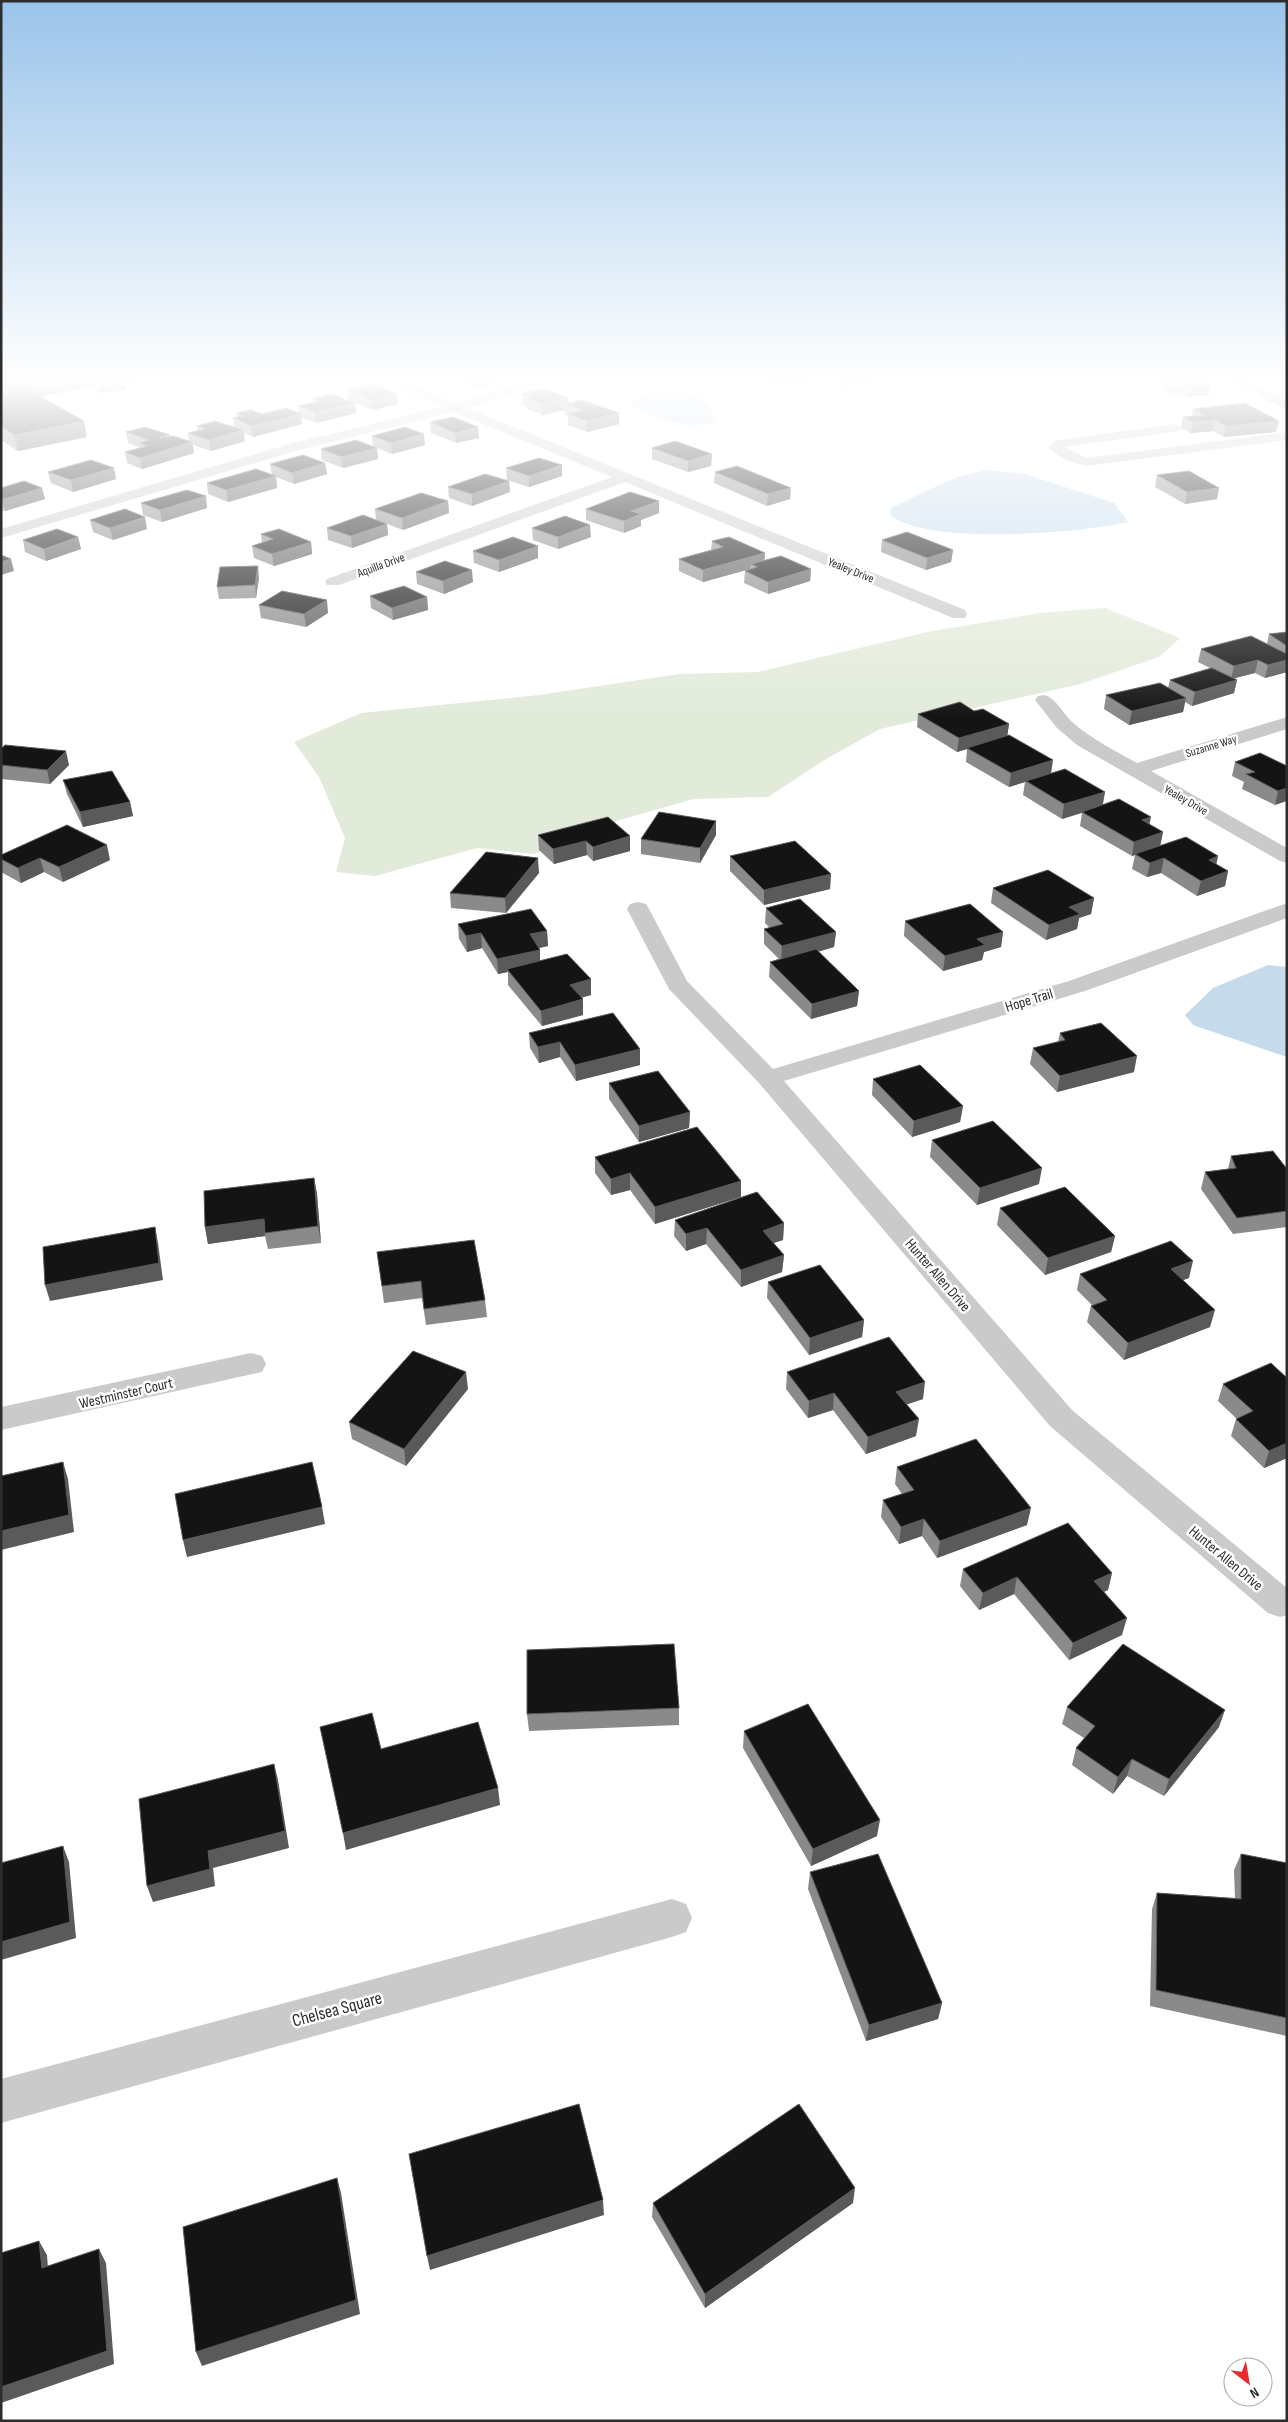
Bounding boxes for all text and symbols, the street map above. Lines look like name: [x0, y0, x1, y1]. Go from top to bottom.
street label: Aquilla Drive: [354, 550, 407, 581]
street label: Yealey Drive: [826, 554, 876, 587]
street label: Suzanne Way: [1184, 731, 1239, 761]
street label: Yealey Drive: [1161, 782, 1211, 819]
street label: Hope Trail: [1003, 984, 1055, 1017]
street label: Hunter Allen Drive: [901, 1235, 975, 1316]
street label: Westminster Court: [77, 1373, 175, 1413]
street label: Hunter Allen Drive: [1185, 1522, 1267, 1595]
street label: Chelsea Square: [290, 1987, 384, 2032]
north arrow: [1223, 2357, 1273, 2407]
text: N: [1247, 2384, 1262, 2402]

